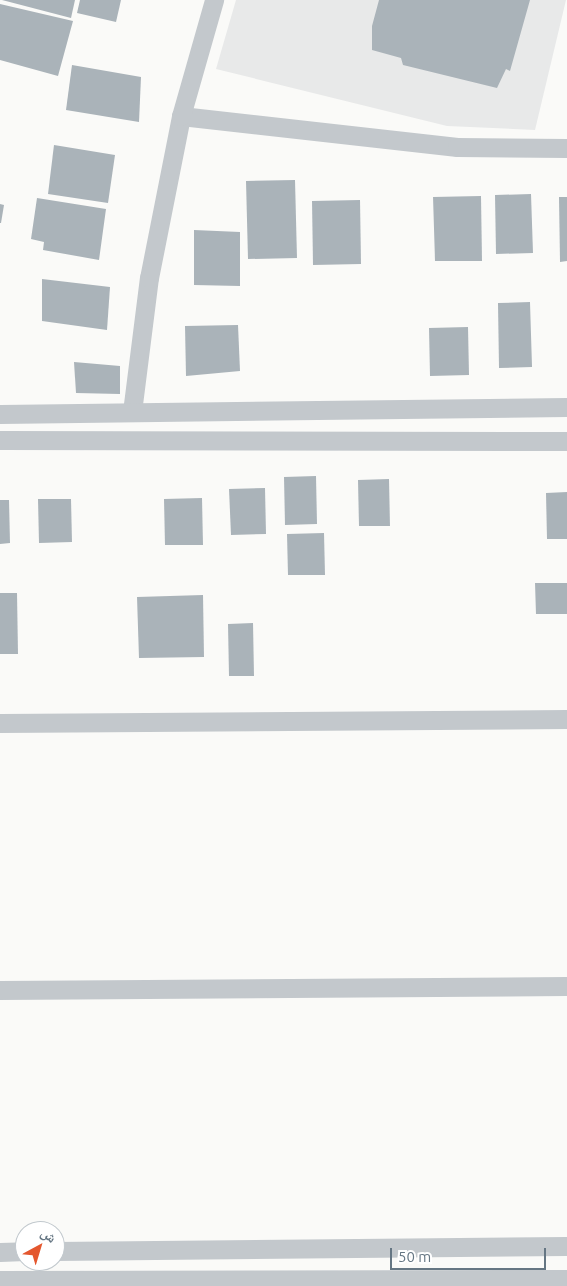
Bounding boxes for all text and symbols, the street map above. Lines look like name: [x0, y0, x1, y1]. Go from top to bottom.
north arrow: [15, 1221, 65, 1271]
text: ش: [38, 1224, 60, 1246]
scale bar: [392, 1238, 548, 1270]
text: 50 m: [398, 1248, 431, 1265]

